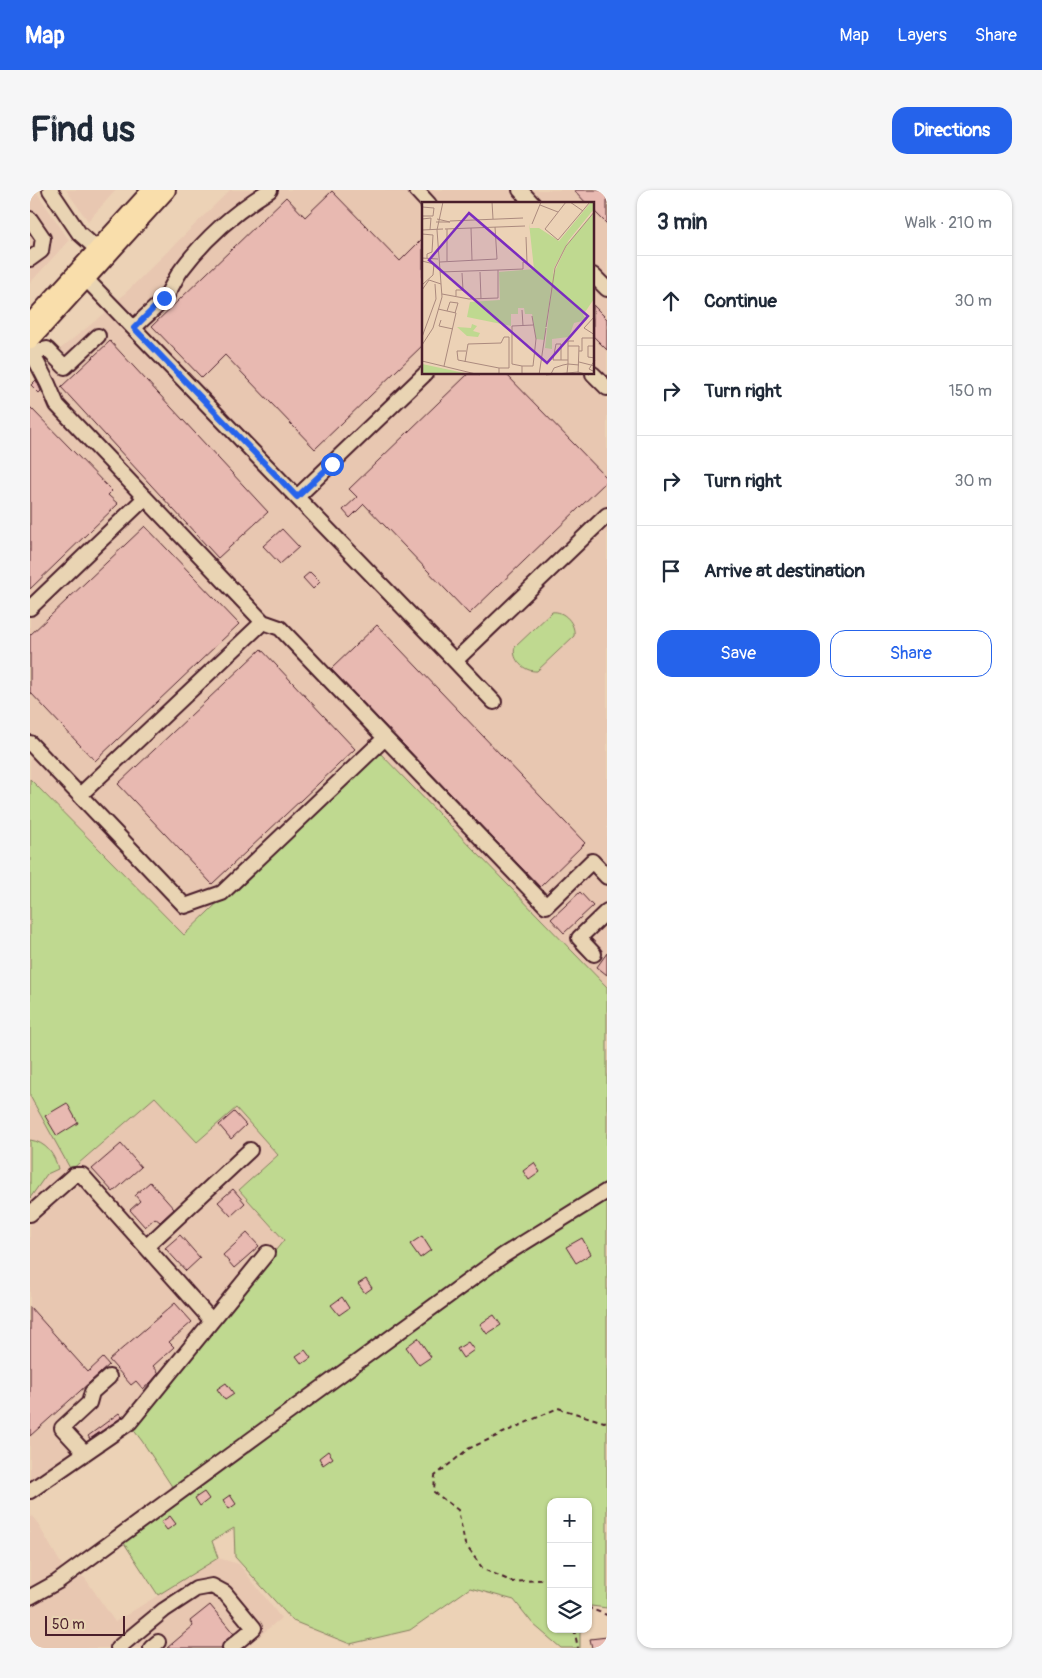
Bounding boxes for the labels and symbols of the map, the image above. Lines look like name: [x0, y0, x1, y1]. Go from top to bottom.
inset map: [422, 202, 594, 375]
route end: [153, 287, 176, 310]
route start: [321, 453, 344, 476]
scale bar: [45, 1613, 125, 1636]

